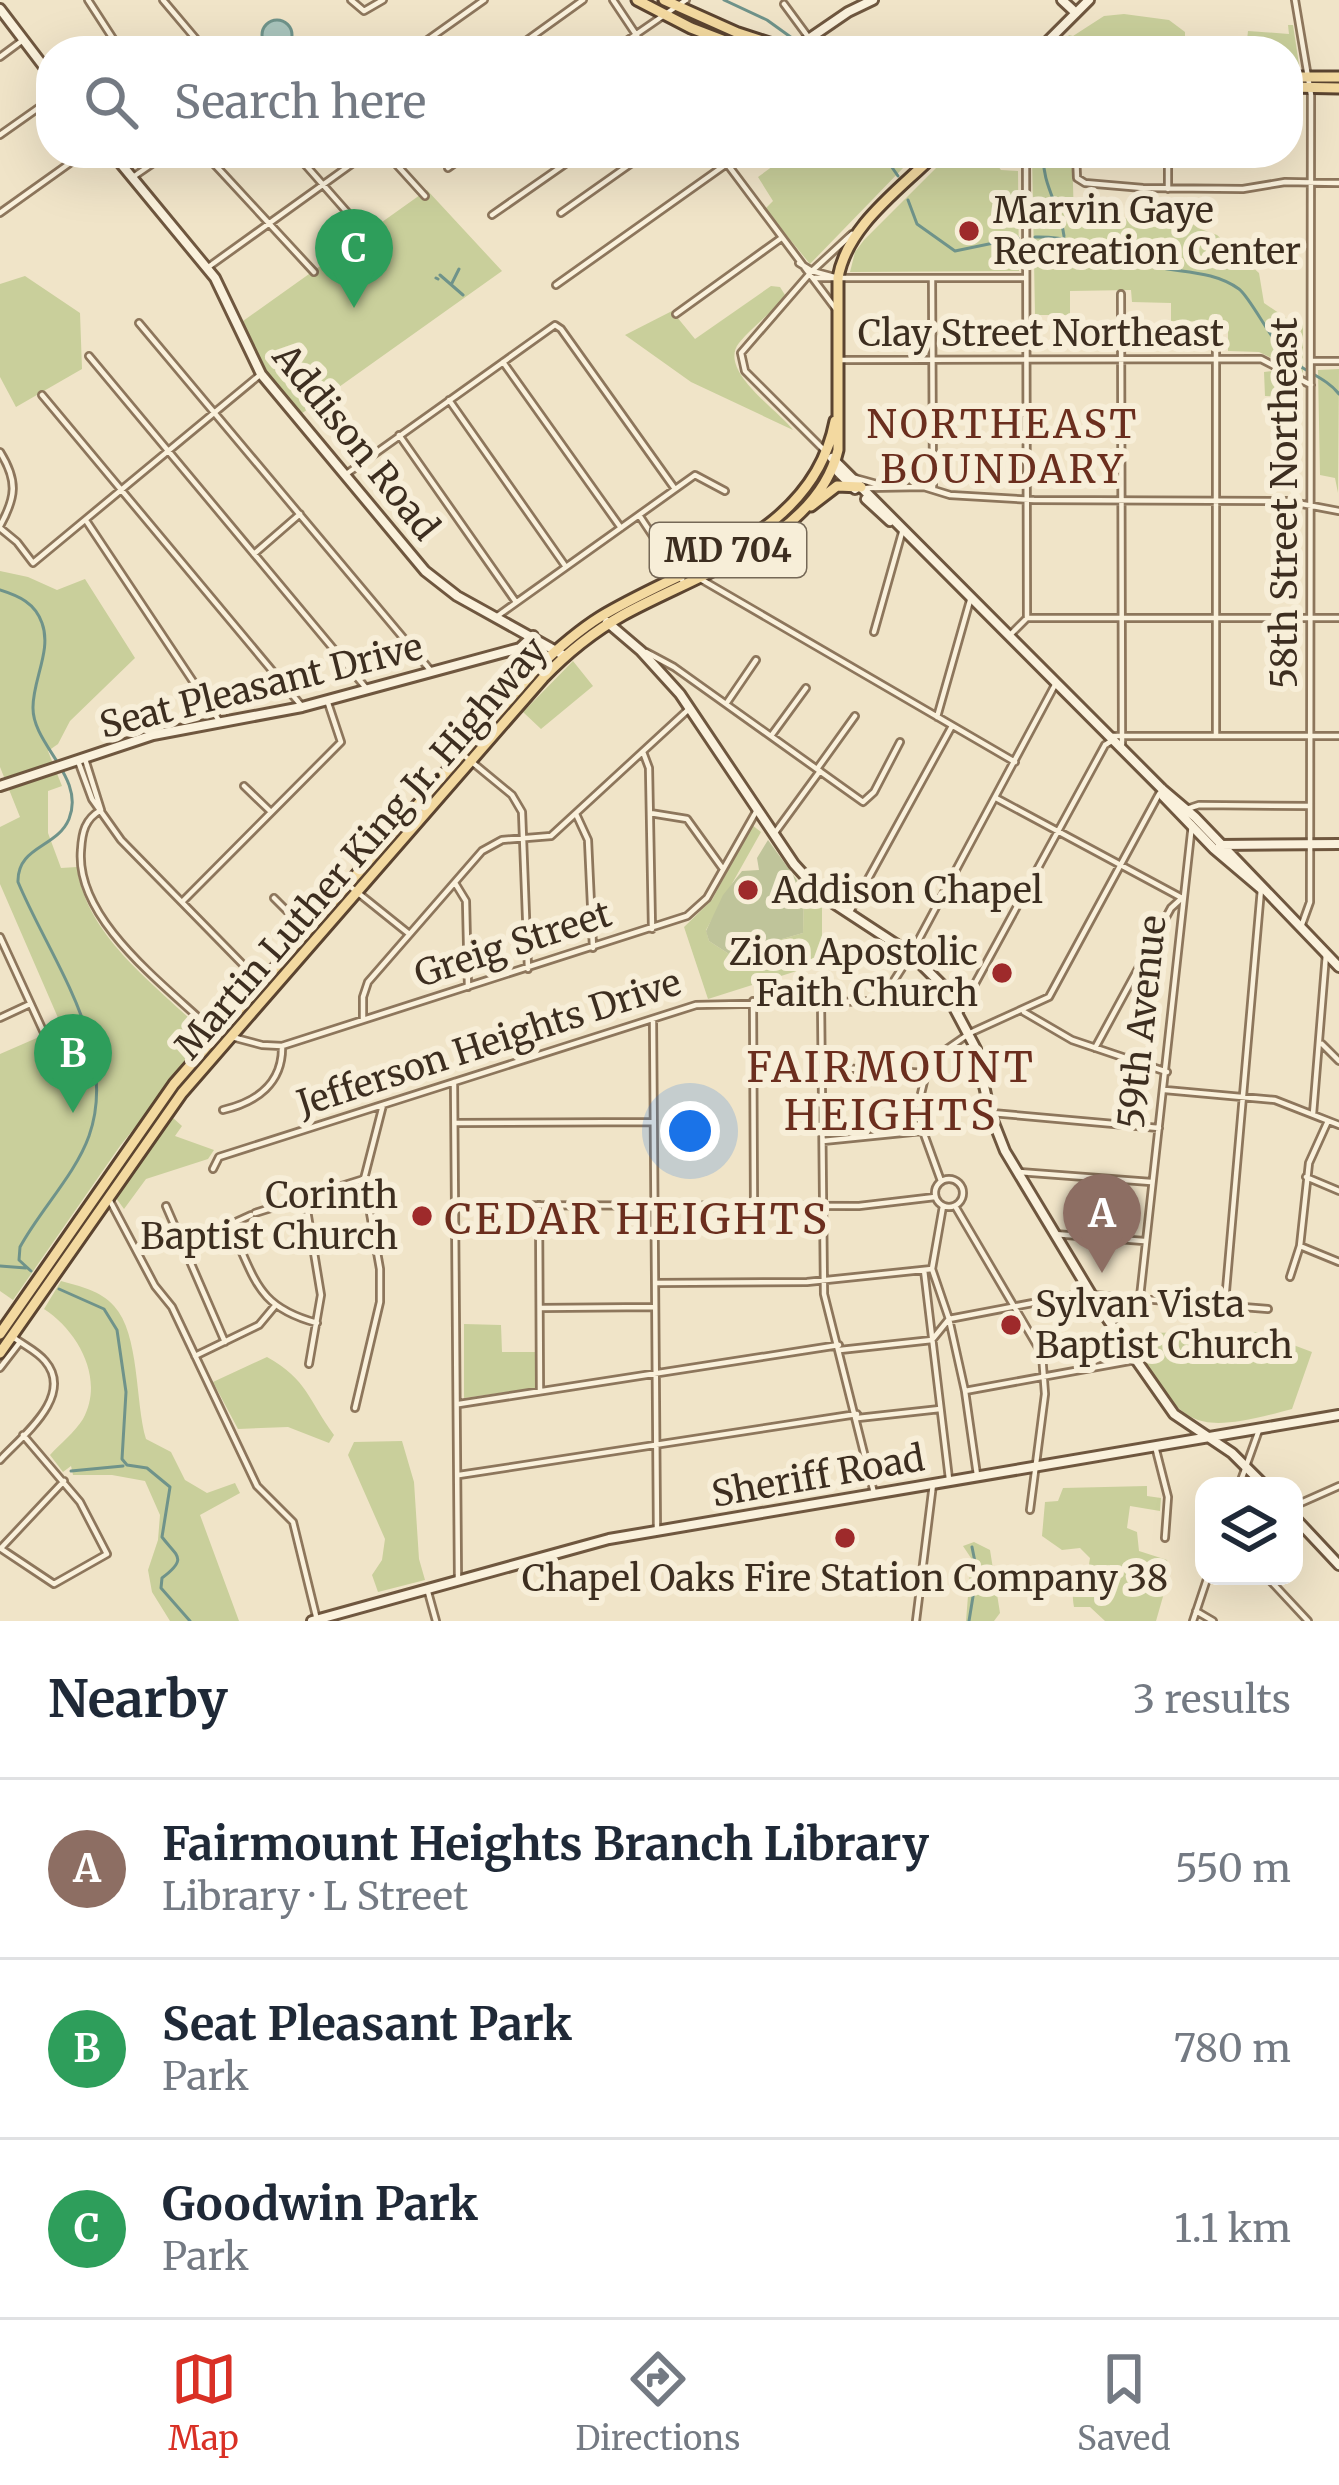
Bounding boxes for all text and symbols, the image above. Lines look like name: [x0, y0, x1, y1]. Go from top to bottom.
search box: [36, 36, 1303, 168]
icon: search: [78, 69, 144, 135]
text: Search here: [174, 74, 426, 130]
place label: Marvin Gaye Recreation Center: [993, 188, 1301, 274]
pin: C: [315, 209, 393, 308]
marker: Marvin Gaye Recreation Center: [956, 218, 982, 244]
street label: Clay Street Northeast: [858, 311, 1224, 356]
street label: 58th Street Northeast: [1262, 317, 1307, 689]
street label: Addison Road: [263, 334, 449, 549]
district label: NORTHEAST BOUNDARY: [867, 400, 1139, 494]
road number: MD 704: [650, 523, 806, 577]
street label: Seat Pleasant Drive: [95, 624, 427, 748]
street label: Martin Luther King Jr. Highway: [166, 628, 556, 1068]
place label: Addison Chapel: [771, 868, 1043, 913]
marker: Addison Chapel: [735, 877, 761, 903]
street label: Greig Street: [409, 891, 617, 997]
street label: 59th Avenue: [1108, 913, 1176, 1131]
place label: Zion Apostolic Faith Church: [729, 930, 978, 1016]
street label: Jefferson Heights Drive: [291, 960, 687, 1127]
marker: Zion Apostolic Faith Church: [989, 960, 1015, 986]
pin: B: [34, 1014, 112, 1113]
district label: FAIRMOUNT HEIGHTS: [746, 1041, 1036, 1141]
your location: [660, 1101, 720, 1161]
place label: Corinth Baptist Church: [140, 1173, 398, 1259]
pin: A: [1063, 1174, 1141, 1273]
district label: CEDAR HEIGHTS: [444, 1193, 830, 1245]
marker: Corinth Baptist Church: [409, 1203, 435, 1229]
place label: Sylvan Vista Baptist Church: [1035, 1282, 1293, 1368]
marker: Sylvan Vista Baptist Church: [998, 1312, 1024, 1338]
street label: Sheriff Road: [708, 1435, 928, 1517]
map controls: [1195, 1477, 1303, 1585]
button: layers: [1195, 1477, 1303, 1585]
marker: Chapel Oaks Fire Station Company 38: [832, 1525, 858, 1551]
place label: Chapel Oaks Fire Station Company 38: [522, 1556, 1168, 1601]
text: Nearby: [48, 1667, 228, 1731]
text: 3 results: [1133, 1675, 1291, 1724]
text: Fairmount Heights Branch Library: [162, 1816, 929, 1872]
text: A: [73, 1844, 101, 1893]
text: 550 m: [1175, 1844, 1291, 1893]
text: Library · L Street: [162, 1872, 468, 1921]
text: Seat Pleasant Park: [162, 1996, 572, 2052]
text: B: [73, 2024, 101, 2073]
text: 780 m: [1174, 2024, 1291, 2073]
text: Park: [162, 2052, 249, 2101]
text: Goodwin Park: [162, 2176, 478, 2232]
text: C: [74, 2204, 100, 2253]
text: 1.1 km: [1174, 2204, 1291, 2253]
text: Park: [162, 2232, 249, 2281]
tab: Map: [168, 2346, 239, 2459]
tab: Directions: [575, 2346, 740, 2459]
tab: Saved: [1077, 2346, 1171, 2459]

